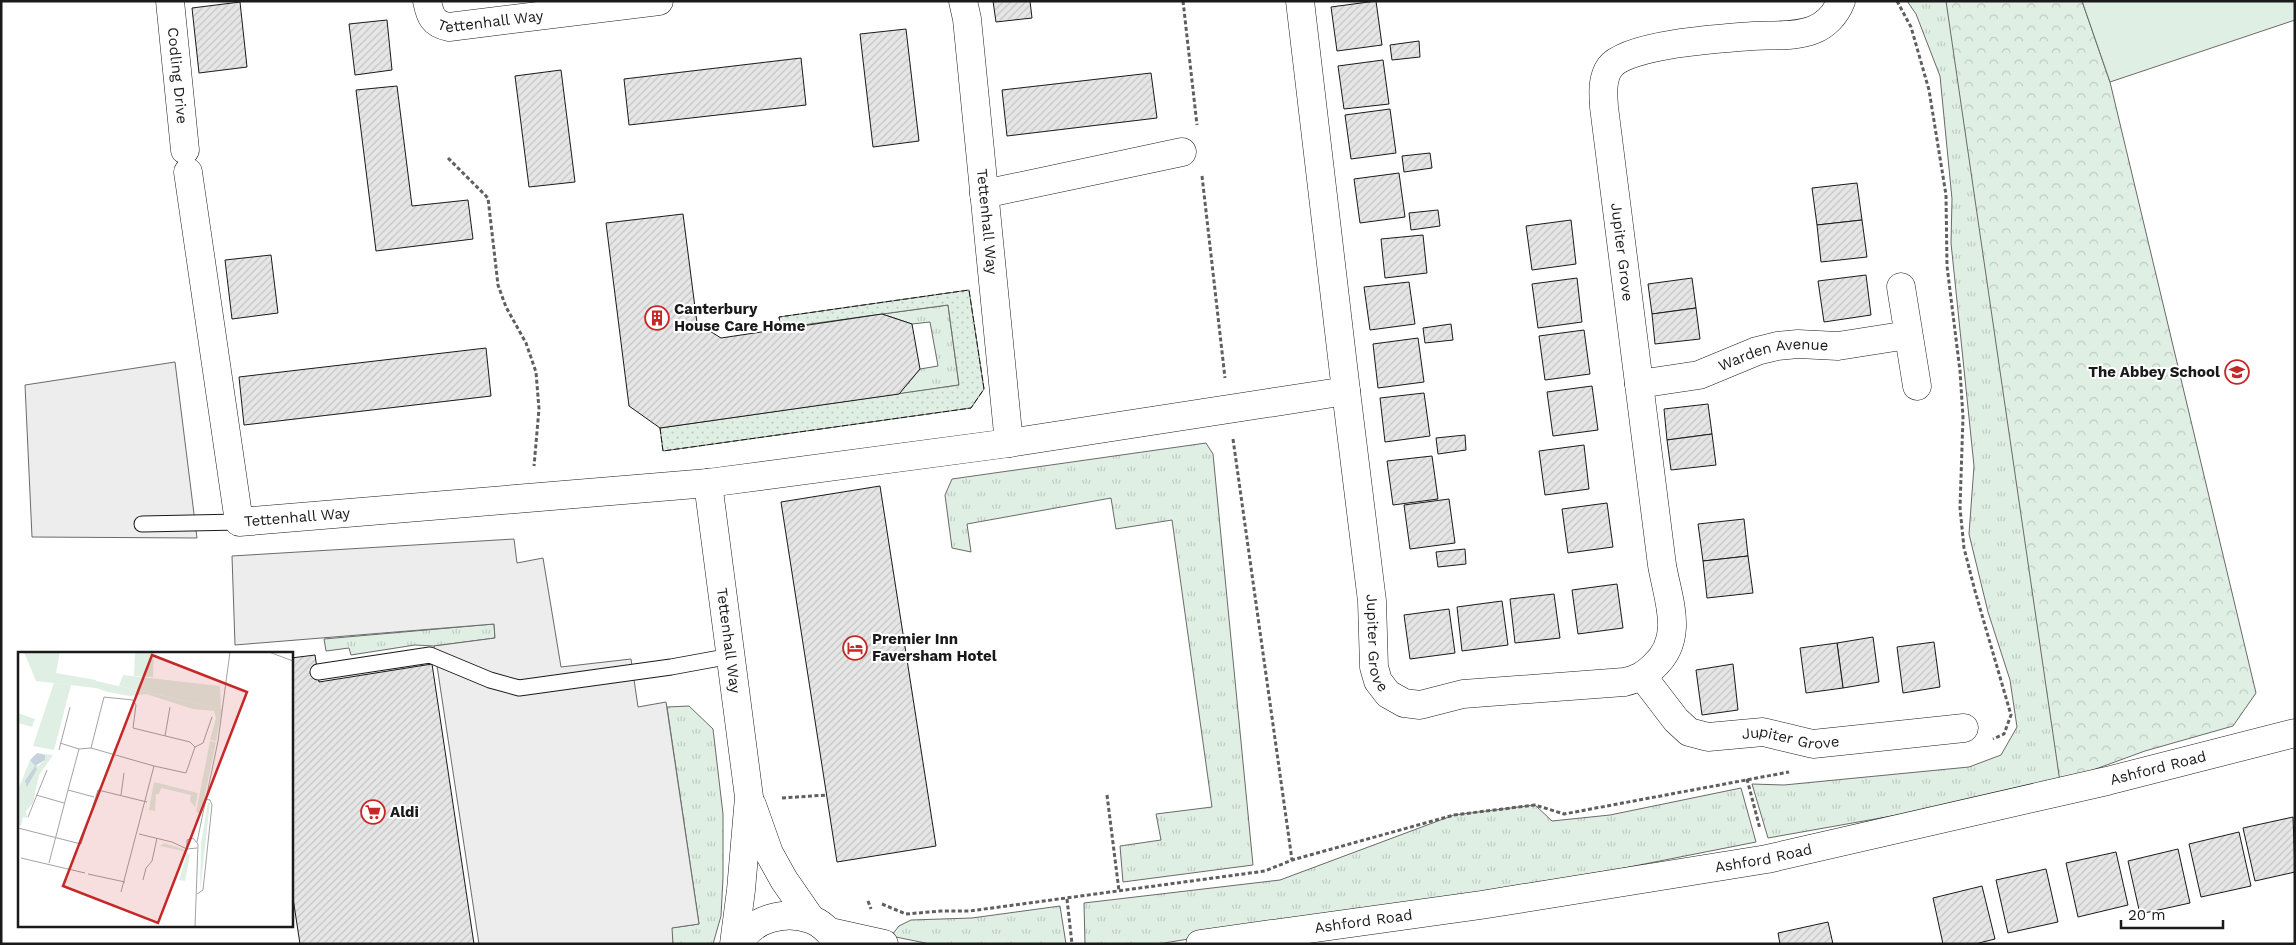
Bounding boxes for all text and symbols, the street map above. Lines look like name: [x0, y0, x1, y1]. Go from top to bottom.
street label: Tettenhall Way: [435, 6, 545, 36]
street label: Codling Drive: [164, 26, 191, 125]
street label: Tettenhall Way: [973, 168, 1001, 276]
street label: Jupiter Grove: [1607, 202, 1637, 302]
place label: Canterbury House Care Home: [674, 300, 806, 335]
building icon: Canterbury House Care Home: [644, 305, 670, 331]
street label: Warden Avenue: [1716, 335, 1829, 375]
school or university icon: The Abbey School: [2224, 359, 2250, 385]
place label: The Abbey School: [2088, 363, 2220, 381]
street label: Tettenhall Way: [243, 504, 351, 531]
street label: Tettenhall Way: [713, 587, 744, 695]
street label: Jupiter Grove: [1362, 593, 1392, 696]
place label: Premier Inn Faversham Hotel: [872, 630, 997, 665]
hotel icon: Premier Inn Faversham Hotel: [842, 635, 868, 661]
inset map: [18, 652, 292, 928]
street label: Jupiter Grove: [1741, 722, 1840, 753]
street label: Ashford Road: [2108, 747, 2208, 789]
supermarket icon: Aldi: [360, 799, 386, 825]
place label: Aldi: [390, 803, 419, 821]
street label: Ashford Road: [1714, 840, 1814, 876]
scale bar: [2121, 898, 2224, 930]
street label: Ashford Road: [1313, 906, 1414, 937]
text: 20 m: [2128, 906, 2166, 924]

